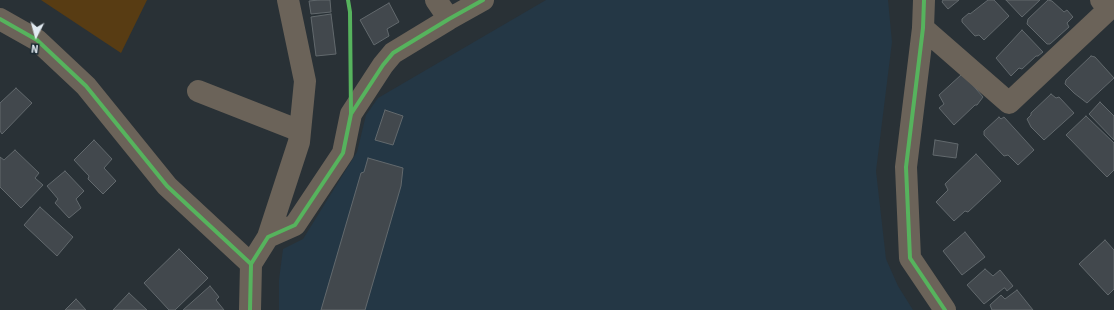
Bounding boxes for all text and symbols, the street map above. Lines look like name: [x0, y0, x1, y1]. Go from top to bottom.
north arrow: [16, 16, 56, 56]
text: N: [30, 41, 39, 56]

